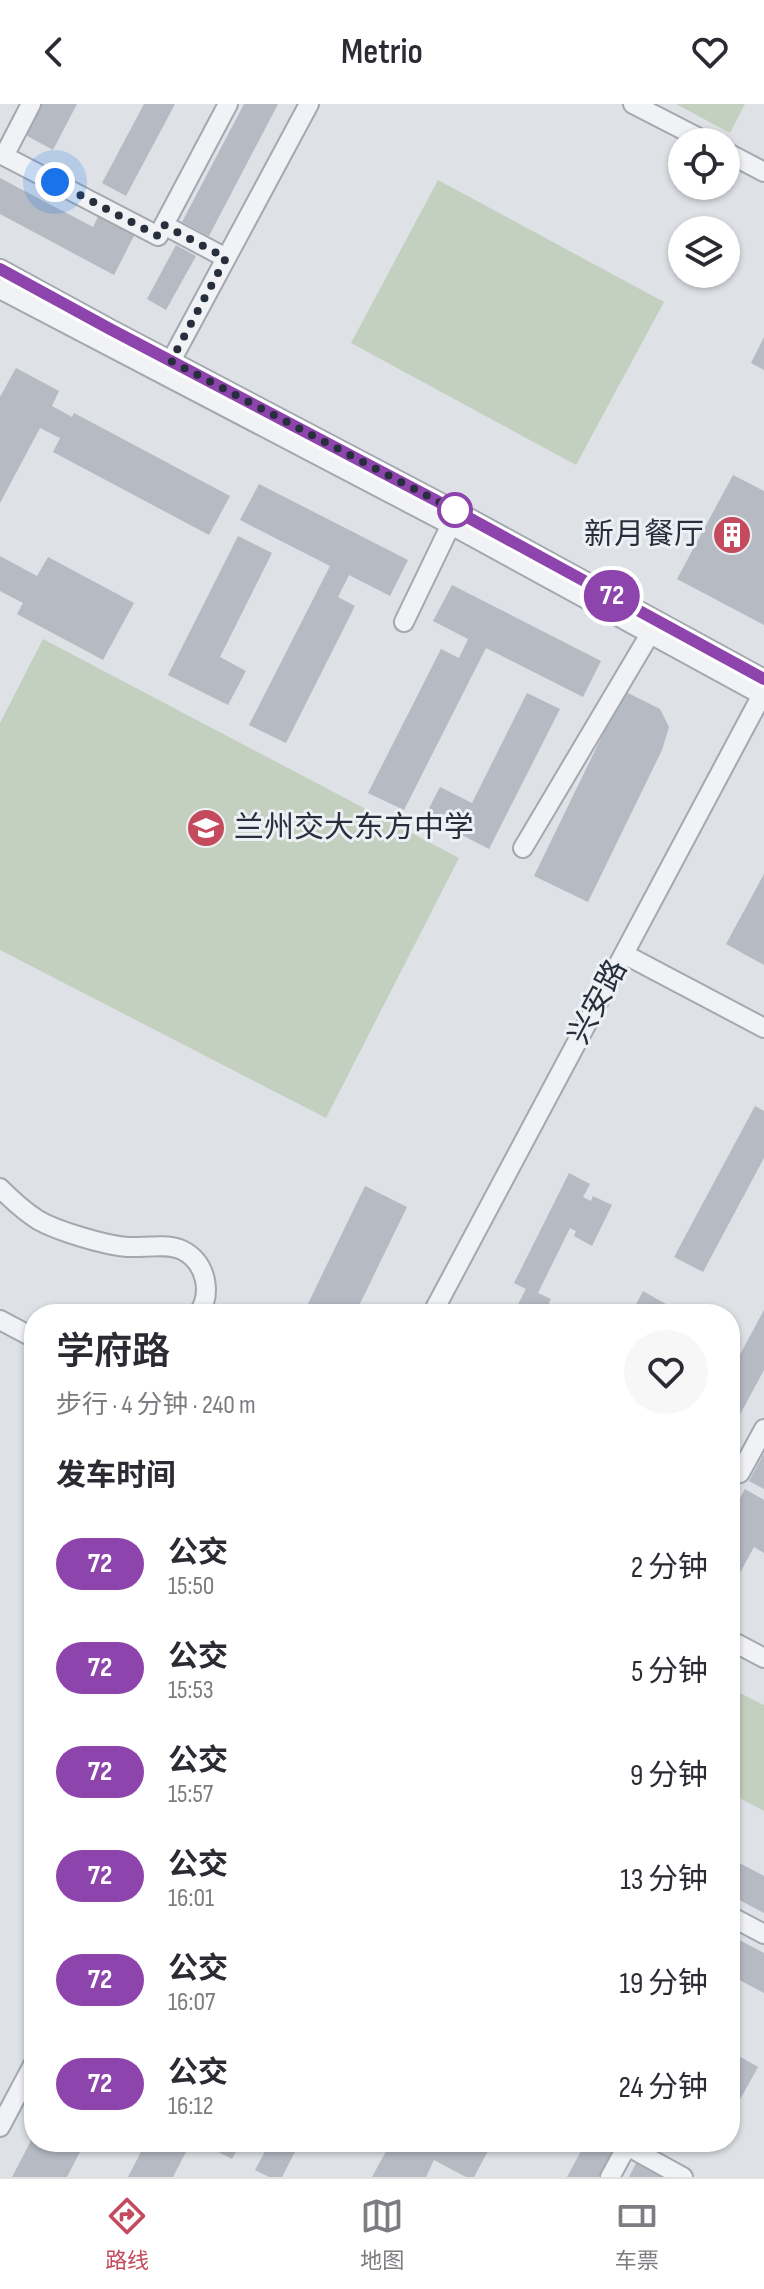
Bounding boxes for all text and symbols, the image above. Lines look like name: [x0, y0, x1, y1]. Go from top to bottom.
icon: back: [32, 30, 76, 74]
icon: heart: [688, 30, 732, 74]
text: Metrio: [341, 31, 423, 74]
map controls: [668, 128, 740, 288]
button: locate: [668, 128, 740, 200]
your location: [35, 162, 75, 202]
button: layers: [668, 216, 740, 288]
unlabelled marker: [438, 493, 472, 527]
building icon: 新月餐厅: [711, 514, 753, 556]
place label: 新月餐厅: [584, 517, 704, 553]
line badge: 72: [576, 570, 648, 622]
text: 72: [600, 579, 624, 612]
school or university icon: 兰州交大东方中学: [185, 807, 227, 849]
place label: 兰州交大东方中学: [234, 810, 474, 846]
street label: 兴安路: [561, 954, 635, 1050]
text: 学府路: [56, 1330, 170, 1375]
button: heart: [624, 1330, 708, 1414]
text: 步行 · 4 分钟 · 240 m: [56, 1390, 256, 1421]
text: 发车时间: [56, 1458, 176, 1494]
text: 公交: [168, 1535, 228, 1571]
text: 72: [88, 1547, 112, 1580]
text: 2 分钟: [631, 1550, 708, 1586]
text: 15:50: [168, 1571, 214, 1602]
text: 公交: [168, 1639, 228, 1675]
text: 72: [88, 1651, 112, 1684]
text: 5 分钟: [631, 1654, 708, 1690]
text: 15:53: [168, 1675, 214, 1706]
text: 公交: [168, 1743, 228, 1779]
text: 72: [88, 1755, 112, 1788]
text: 9 分钟: [630, 1758, 708, 1794]
text: 15:57: [168, 1779, 213, 1810]
text: 公交: [168, 1847, 228, 1883]
text: 72: [88, 1859, 112, 1892]
text: 13 分钟: [620, 1862, 708, 1898]
text: 16:01: [168, 1883, 214, 1914]
text: 公交: [168, 1951, 228, 1987]
text: 72: [88, 1963, 112, 1996]
text: 19 分钟: [619, 1966, 708, 2002]
text: 16:07: [168, 1987, 215, 2018]
text: 公交: [168, 2055, 228, 2091]
text: 72: [88, 2067, 112, 2100]
text: 24 分钟: [619, 2070, 708, 2106]
text: 16:12: [168, 2091, 214, 2122]
tab: 路线: [105, 2194, 149, 2275]
tab: 地图: [360, 2194, 404, 2275]
tab: 车票: [615, 2194, 659, 2275]

